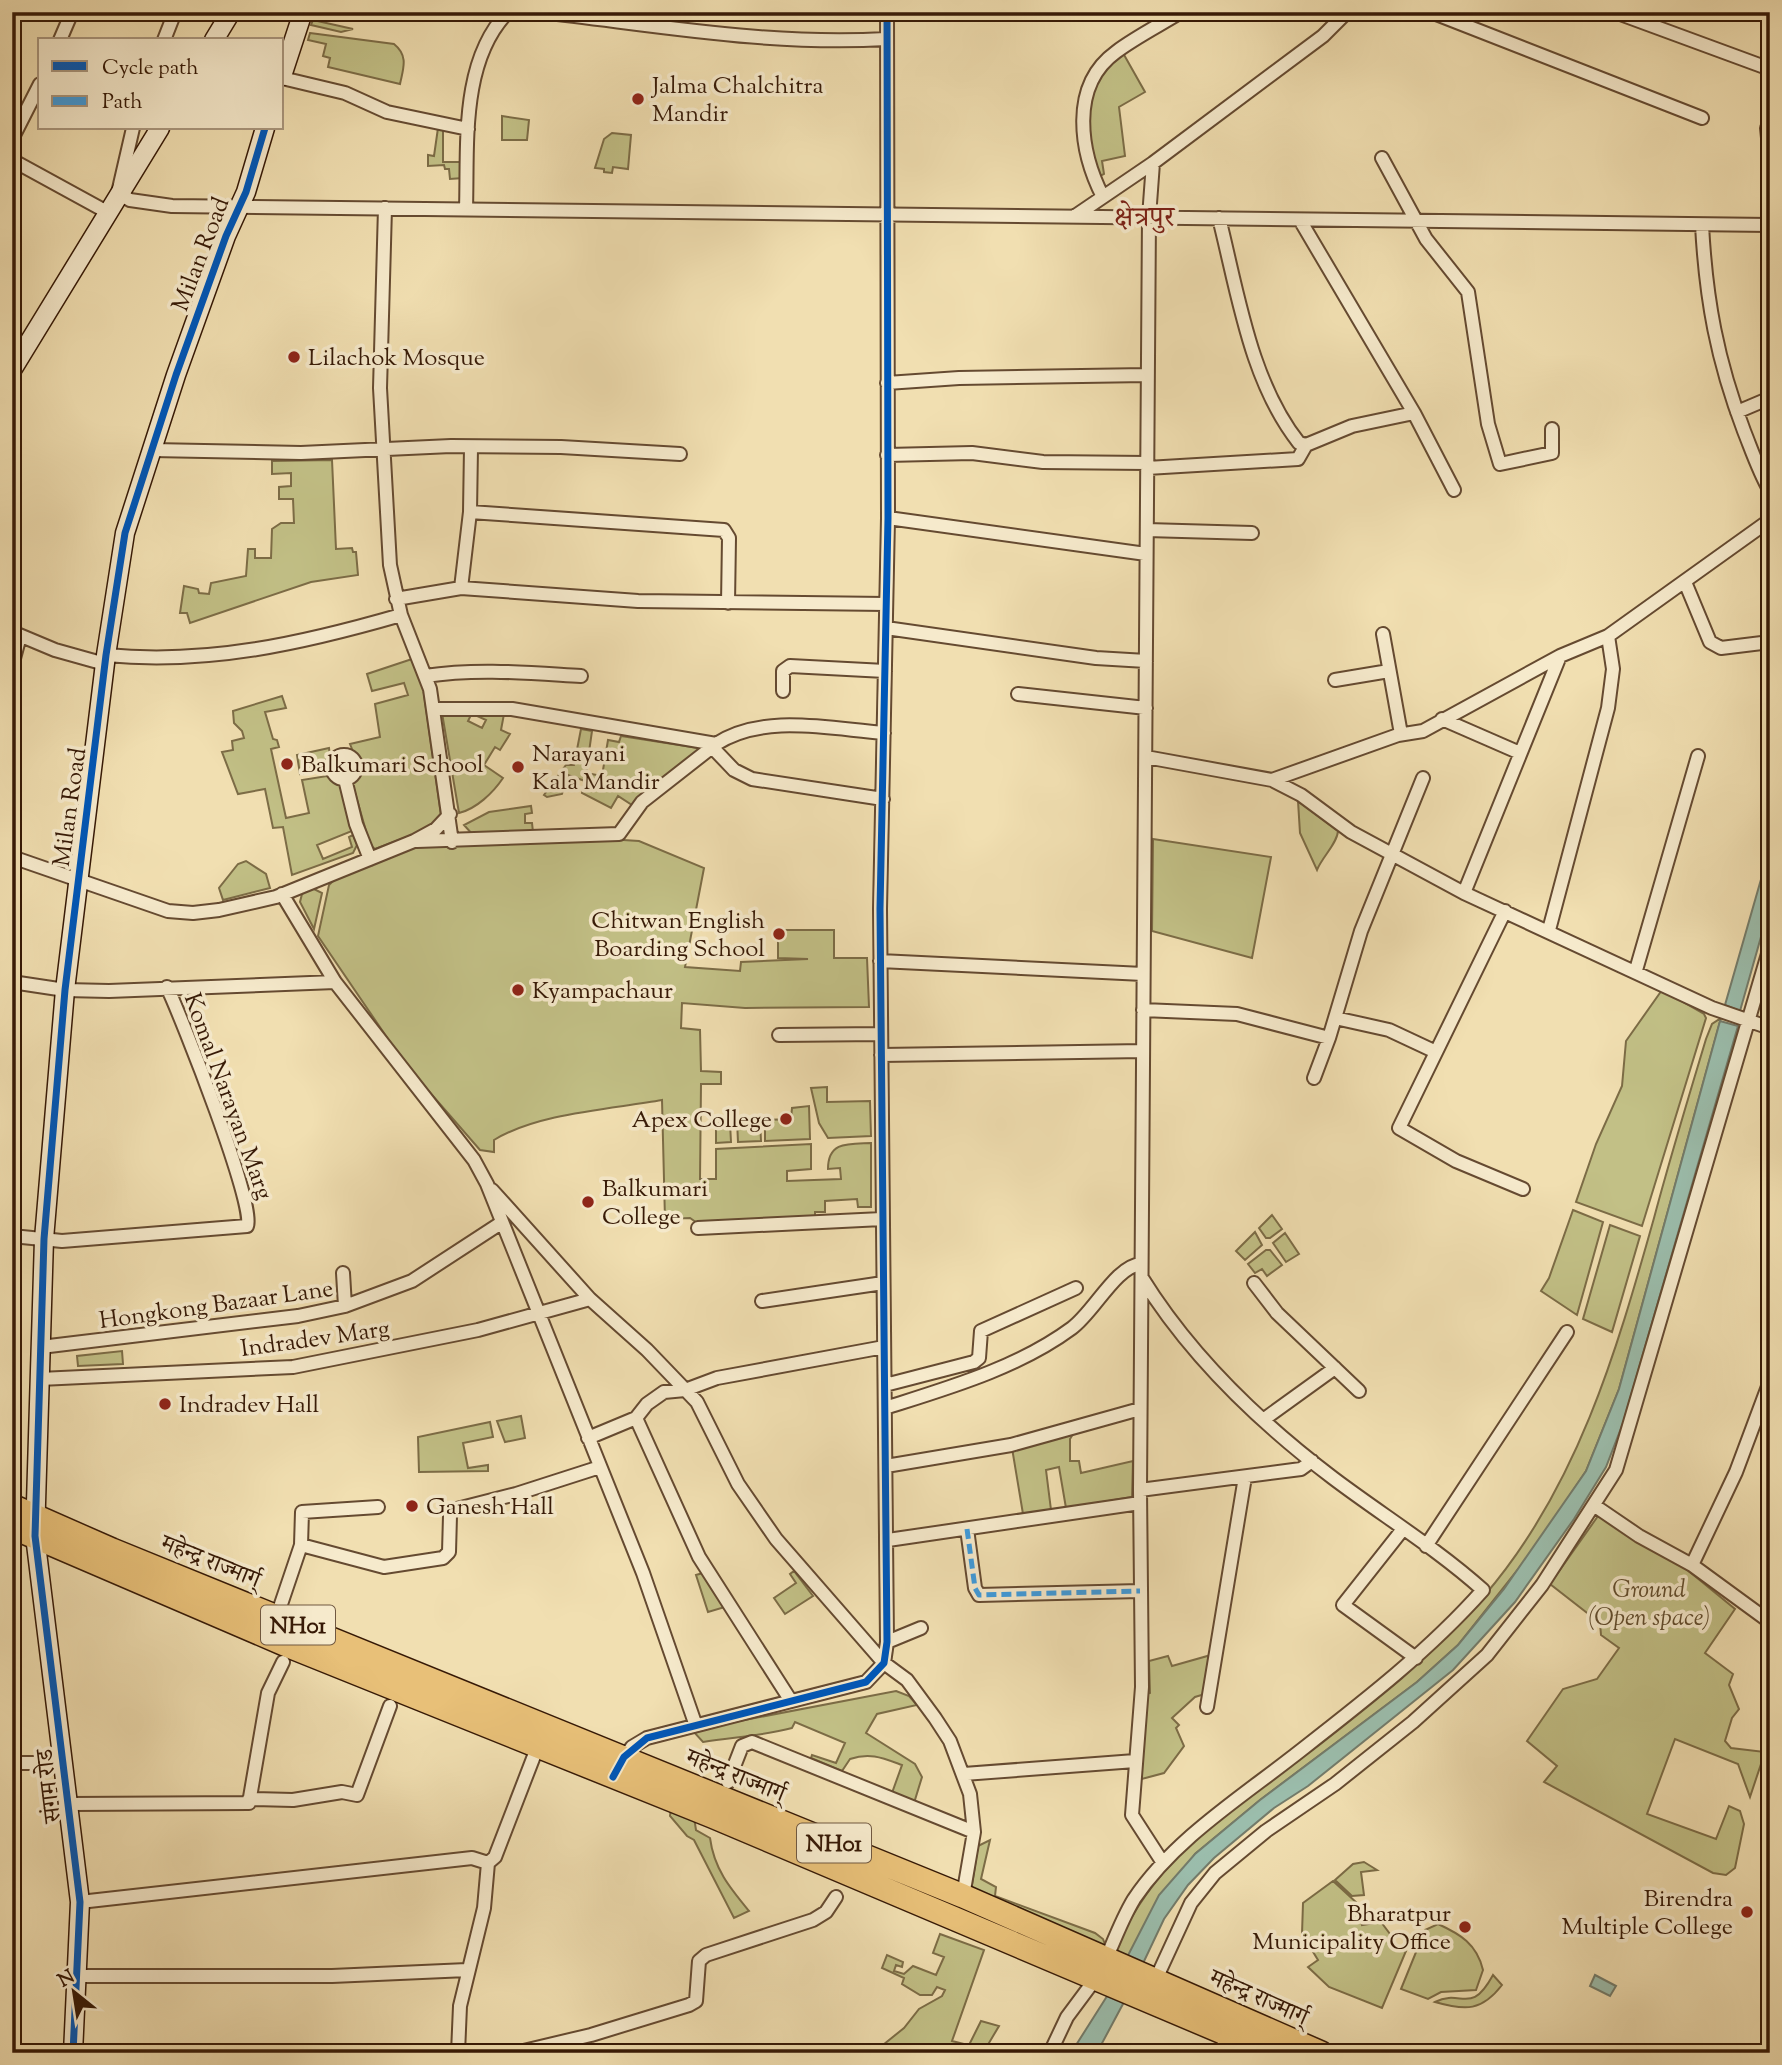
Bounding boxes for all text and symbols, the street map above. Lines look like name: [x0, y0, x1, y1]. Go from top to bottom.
legend: [38, 38, 284, 130]
text: Cycle path: [102, 54, 199, 84]
place label: Jalma Chalchitra Mandir: [650, 70, 824, 132]
text: Path: [102, 88, 143, 118]
marker: Jalma Chalchitra Mandir: [630, 91, 646, 107]
street label: Milan Road: [165, 192, 239, 317]
district label: क्षेत्रपुर: [1114, 199, 1176, 239]
place label: Lilachok Mosque: [308, 342, 485, 376]
marker: Lilachok Mosque: [286, 349, 302, 365]
place label: Narayani Kala Mandir: [532, 738, 660, 800]
street label: Milan Road: [46, 745, 96, 869]
place label: Balkumari School: [301, 749, 484, 783]
marker: Balkumari School: [279, 756, 295, 772]
marker: Narayani Kala Mandir: [510, 759, 526, 775]
place label: Chitwan English Boarding School: [591, 905, 765, 967]
marker: Chitwan English Boarding School: [771, 926, 787, 942]
place label: Kyampachaur: [532, 975, 673, 1009]
marker: Kyampachaur: [510, 982, 526, 998]
street label: Komal Narayan Marg: [174, 989, 280, 1205]
place label: Apex College: [631, 1104, 772, 1138]
marker: Apex College: [778, 1111, 794, 1127]
place label: Balkumari College: [602, 1173, 708, 1235]
marker: Balkumari College: [580, 1194, 596, 1210]
street label: Hongkong Bazaar Lane: [97, 1273, 336, 1339]
street label: Indradev Marg: [239, 1313, 392, 1367]
place label: Indradev Hall: [179, 1389, 319, 1423]
marker: Indradev Hall: [157, 1396, 173, 1412]
place label: Ganesh Hall: [426, 1491, 554, 1525]
marker: Ganesh Hall: [404, 1498, 420, 1514]
street label: महेन्द्र राज्मार्ग्: [154, 1527, 268, 1599]
park label: Ground (Open space): [1588, 1574, 1710, 1636]
road number: NH01: [261, 1606, 335, 1644]
street label: महेन्द्र राज्मार्ग्: [679, 1741, 793, 1813]
street label: संगम रोड: [28, 1745, 71, 1826]
road number: NH01: [797, 1824, 871, 1862]
place label: Birendra Multiple College: [1561, 1883, 1733, 1945]
place label: Bharatpur Municipality Office: [1252, 1898, 1451, 1960]
marker: Birendra Multiple College: [1739, 1904, 1755, 1920]
marker: Bharatpur Municipality Office: [1457, 1919, 1473, 1935]
north arrow: [38, 1956, 108, 2026]
street label: महेन्द्र राज्मार्ग्: [1202, 1962, 1316, 2037]
text: N: [53, 1964, 80, 1995]

